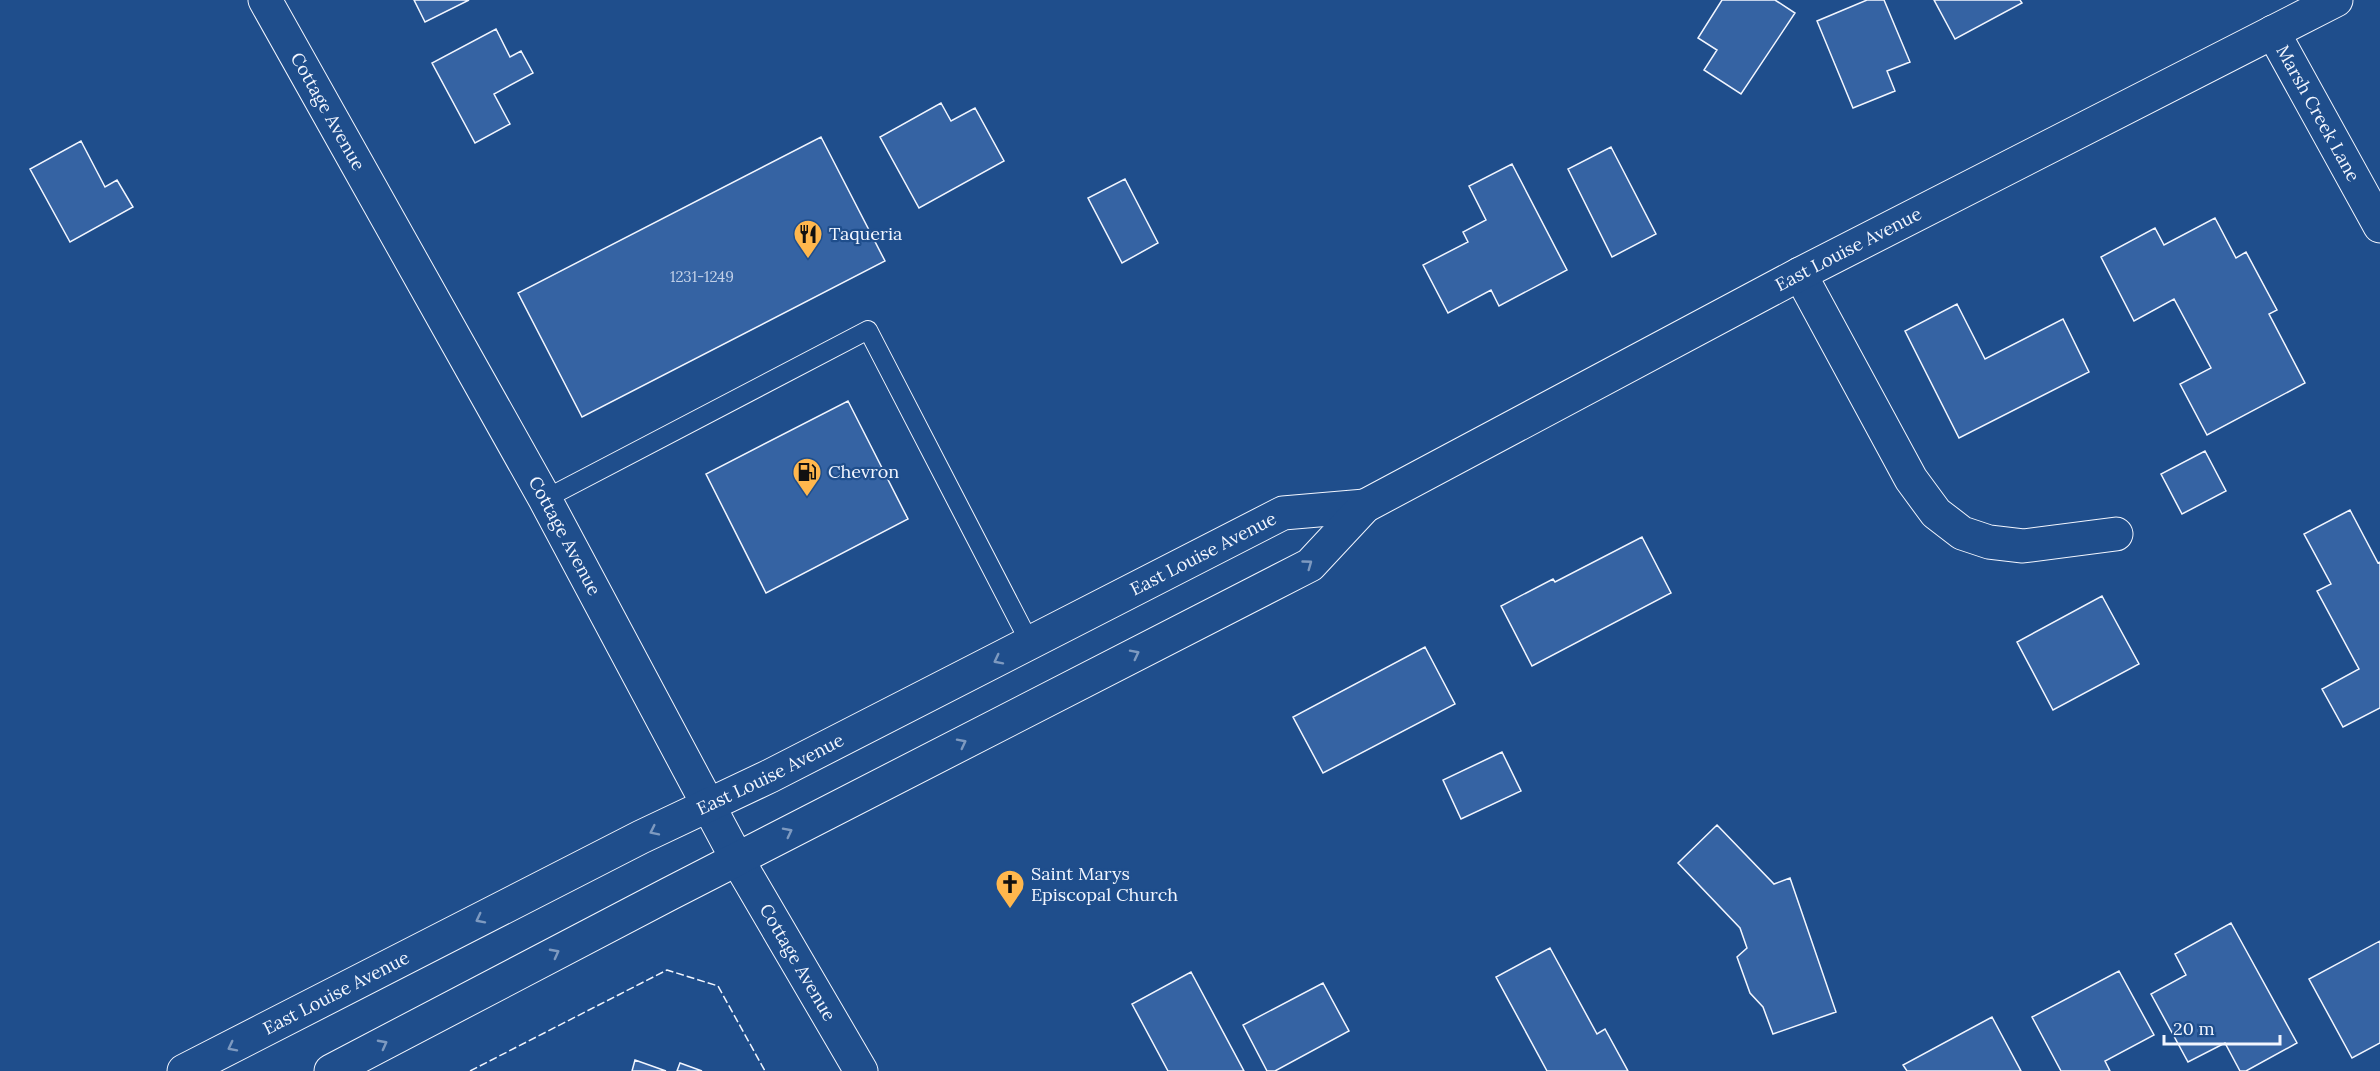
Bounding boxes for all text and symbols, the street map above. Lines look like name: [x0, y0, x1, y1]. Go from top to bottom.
street label: Marsh Creek Lane: [2271, 41, 2365, 186]
street label: Cottage Avenue: [286, 48, 371, 175]
street label: East Louise Avenue: [1771, 202, 1925, 296]
restaurant icon: Taqueria: [792, 218, 824, 260]
place label: Taqueria: [829, 222, 902, 245]
house number: 1231-1249: [670, 267, 734, 286]
fuel station icon: Chevron: [791, 456, 823, 498]
place label: Chevron: [828, 460, 899, 483]
street label: Cottage Avenue: [524, 472, 606, 600]
street label: East Louise Avenue: [1126, 506, 1280, 600]
one-way arrow: [1301, 560, 1312, 571]
one-way arrow: [1129, 650, 1140, 662]
one-way arrow: [993, 652, 1004, 664]
street label: East Louise Avenue: [693, 728, 848, 820]
one-way arrow: [956, 739, 966, 750]
one-way arrow: [649, 823, 660, 835]
one-way arrow: [782, 828, 793, 839]
place label: Saint Marys Episcopal Church: [1031, 862, 1178, 906]
church icon: Saint Marys Episcopal Church: [994, 868, 1026, 910]
street label: Cottage Avenue: [755, 899, 841, 1025]
one-way arrow: [476, 912, 487, 924]
street label: East Louise Avenue: [259, 946, 413, 1040]
one-way arrow: [549, 949, 560, 960]
scale bar: [2164, 1008, 2280, 1046]
text: 20 m: [2173, 1017, 2215, 1040]
one-way arrow: [227, 1039, 238, 1051]
one-way arrow: [376, 1040, 387, 1051]

